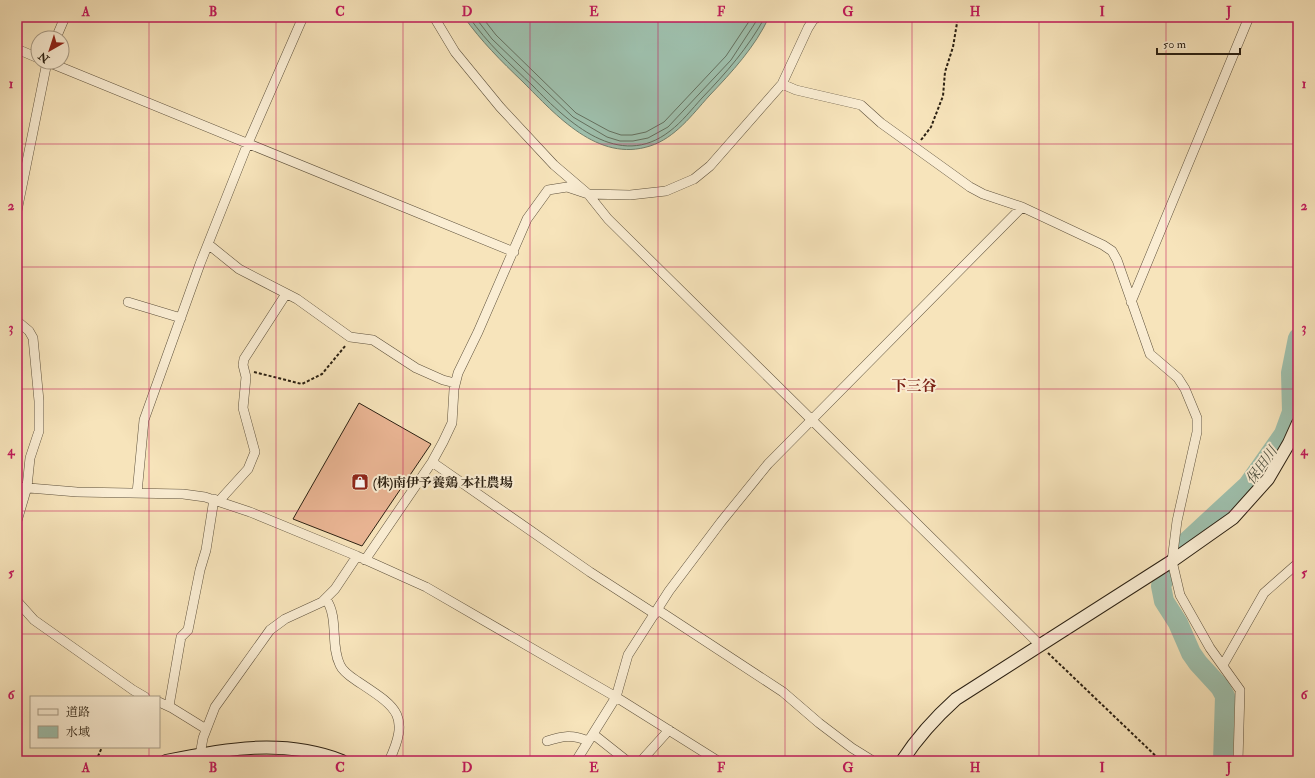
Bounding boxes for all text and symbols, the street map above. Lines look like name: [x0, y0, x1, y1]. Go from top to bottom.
text: A: [81, 4, 91, 20]
text: B: [209, 4, 217, 20]
text: C: [335, 4, 345, 20]
text: D: [462, 4, 473, 20]
text: E: [589, 4, 599, 20]
text: F: [717, 4, 726, 20]
text: G: [843, 4, 854, 20]
text: H: [970, 4, 981, 20]
text: I: [1099, 4, 1105, 20]
text: J: [1225, 4, 1232, 21]
north arrow: [30, 30, 70, 70]
scale bar: [1157, 30, 1240, 56]
text: 50 m: [1163, 37, 1187, 52]
text: N: [35, 49, 53, 66]
text: 1: [9, 76, 14, 92]
text: 1: [1302, 76, 1307, 92]
text: 2: [8, 198, 15, 214]
text: 2: [1301, 198, 1308, 214]
text: 3: [9, 320, 14, 336]
text: 3: [1302, 320, 1307, 336]
district label: 下三谷: [891, 377, 937, 396]
water label: 保田川: [1242, 442, 1282, 487]
text: 4: [6, 443, 15, 459]
text: 4: [1299, 443, 1308, 459]
shop icon: (株)南伊予養鶏 本社農場: [350, 472, 370, 492]
place label: (株)南伊予養鶏 本社農場: [373, 475, 513, 491]
text: 5: [8, 565, 14, 581]
text: 5: [1301, 565, 1307, 581]
text: 6: [8, 687, 16, 703]
text: 6: [1301, 687, 1309, 703]
legend: [30, 696, 160, 748]
text: 道路: [66, 705, 90, 720]
text: 水域: [66, 725, 90, 740]
text: A: [81, 760, 91, 776]
text: B: [209, 760, 217, 776]
text: C: [335, 760, 345, 776]
text: D: [462, 760, 473, 776]
text: E: [589, 760, 599, 776]
text: F: [717, 760, 726, 776]
text: G: [843, 760, 854, 776]
text: H: [970, 760, 981, 776]
text: I: [1099, 760, 1105, 776]
text: J: [1225, 760, 1232, 777]

